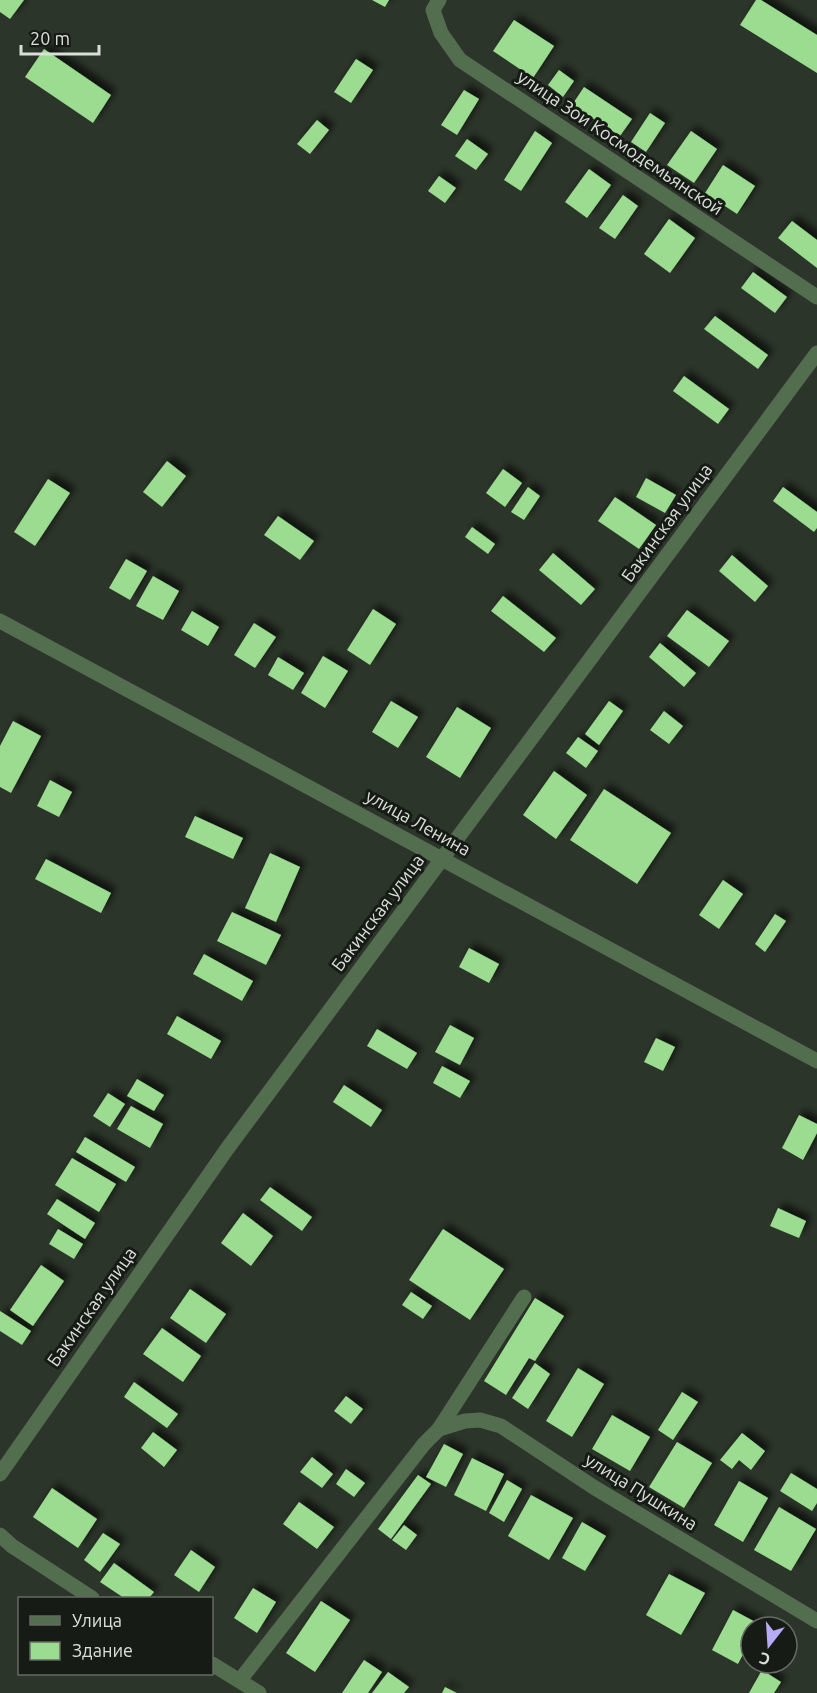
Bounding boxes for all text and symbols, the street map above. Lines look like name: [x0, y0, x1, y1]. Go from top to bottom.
scale bar: [21, 18, 99, 56]
text: 20 m: [30, 28, 70, 48]
street label: улица Зои Космодемьянской: [514, 66, 727, 219]
street label: Бакинская улица: [617, 460, 716, 585]
street label: улица Ленина: [363, 785, 474, 859]
street label: Бакинская улица: [327, 850, 428, 975]
street label: Бакинская улица: [43, 1243, 140, 1370]
street label: улица Пушкина: [582, 1449, 701, 1534]
legend: [18, 1597, 213, 1675]
text: Улица: [72, 1610, 122, 1630]
north arrow: [739, 1615, 799, 1675]
text: Здание: [72, 1640, 133, 1660]
text: С: [757, 1649, 772, 1669]

